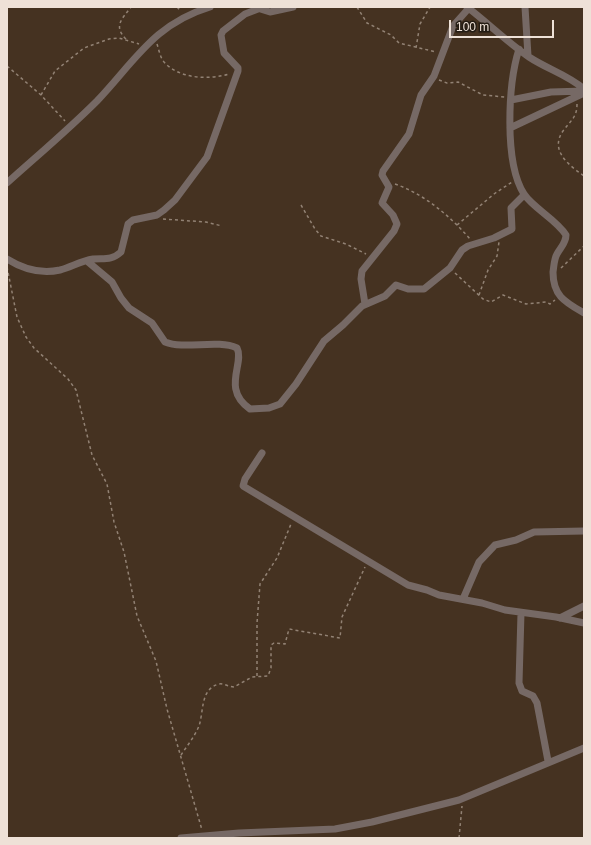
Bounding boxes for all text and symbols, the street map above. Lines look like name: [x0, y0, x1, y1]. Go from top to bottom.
scale bar: [451, 12, 556, 38]
text: 100 m: [456, 20, 489, 34]

